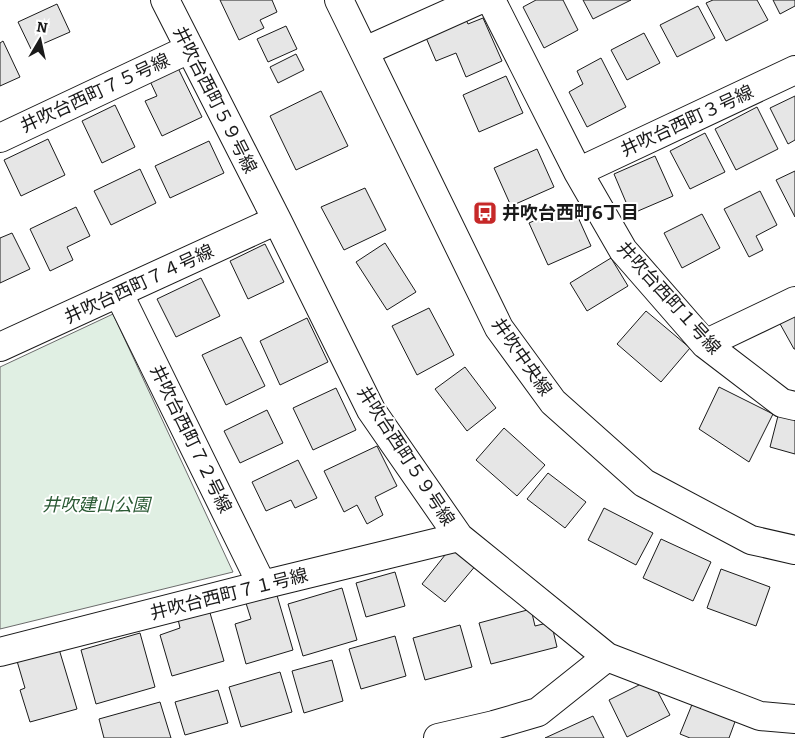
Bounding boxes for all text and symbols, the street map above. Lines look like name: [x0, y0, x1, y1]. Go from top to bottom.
north arrow: [15, 15, 65, 65]
text: N: [35, 18, 49, 37]
street label: 井吹台西町５９号線: [168, 23, 262, 177]
street label: 井吹台西町７５号線: [17, 49, 173, 137]
street label: 井吹台西町３号線: [617, 81, 757, 161]
bus stop icon: 井吹台西町6丁目: [472, 200, 498, 226]
place label: 井吹台西町6丁目: [502, 202, 639, 224]
street label: 井吹台西町１号線: [613, 237, 725, 359]
street label: 井吹台西町７４号線: [61, 240, 217, 328]
street label: 井吹中央線: [487, 314, 557, 400]
street label: 井吹台西町７２号線: [146, 361, 236, 517]
street label: 井吹台西町５９号線: [353, 382, 459, 530]
park label: 井吹建山公園: [42, 494, 153, 516]
street label: 井吹台西町７１号線: [148, 564, 310, 624]

